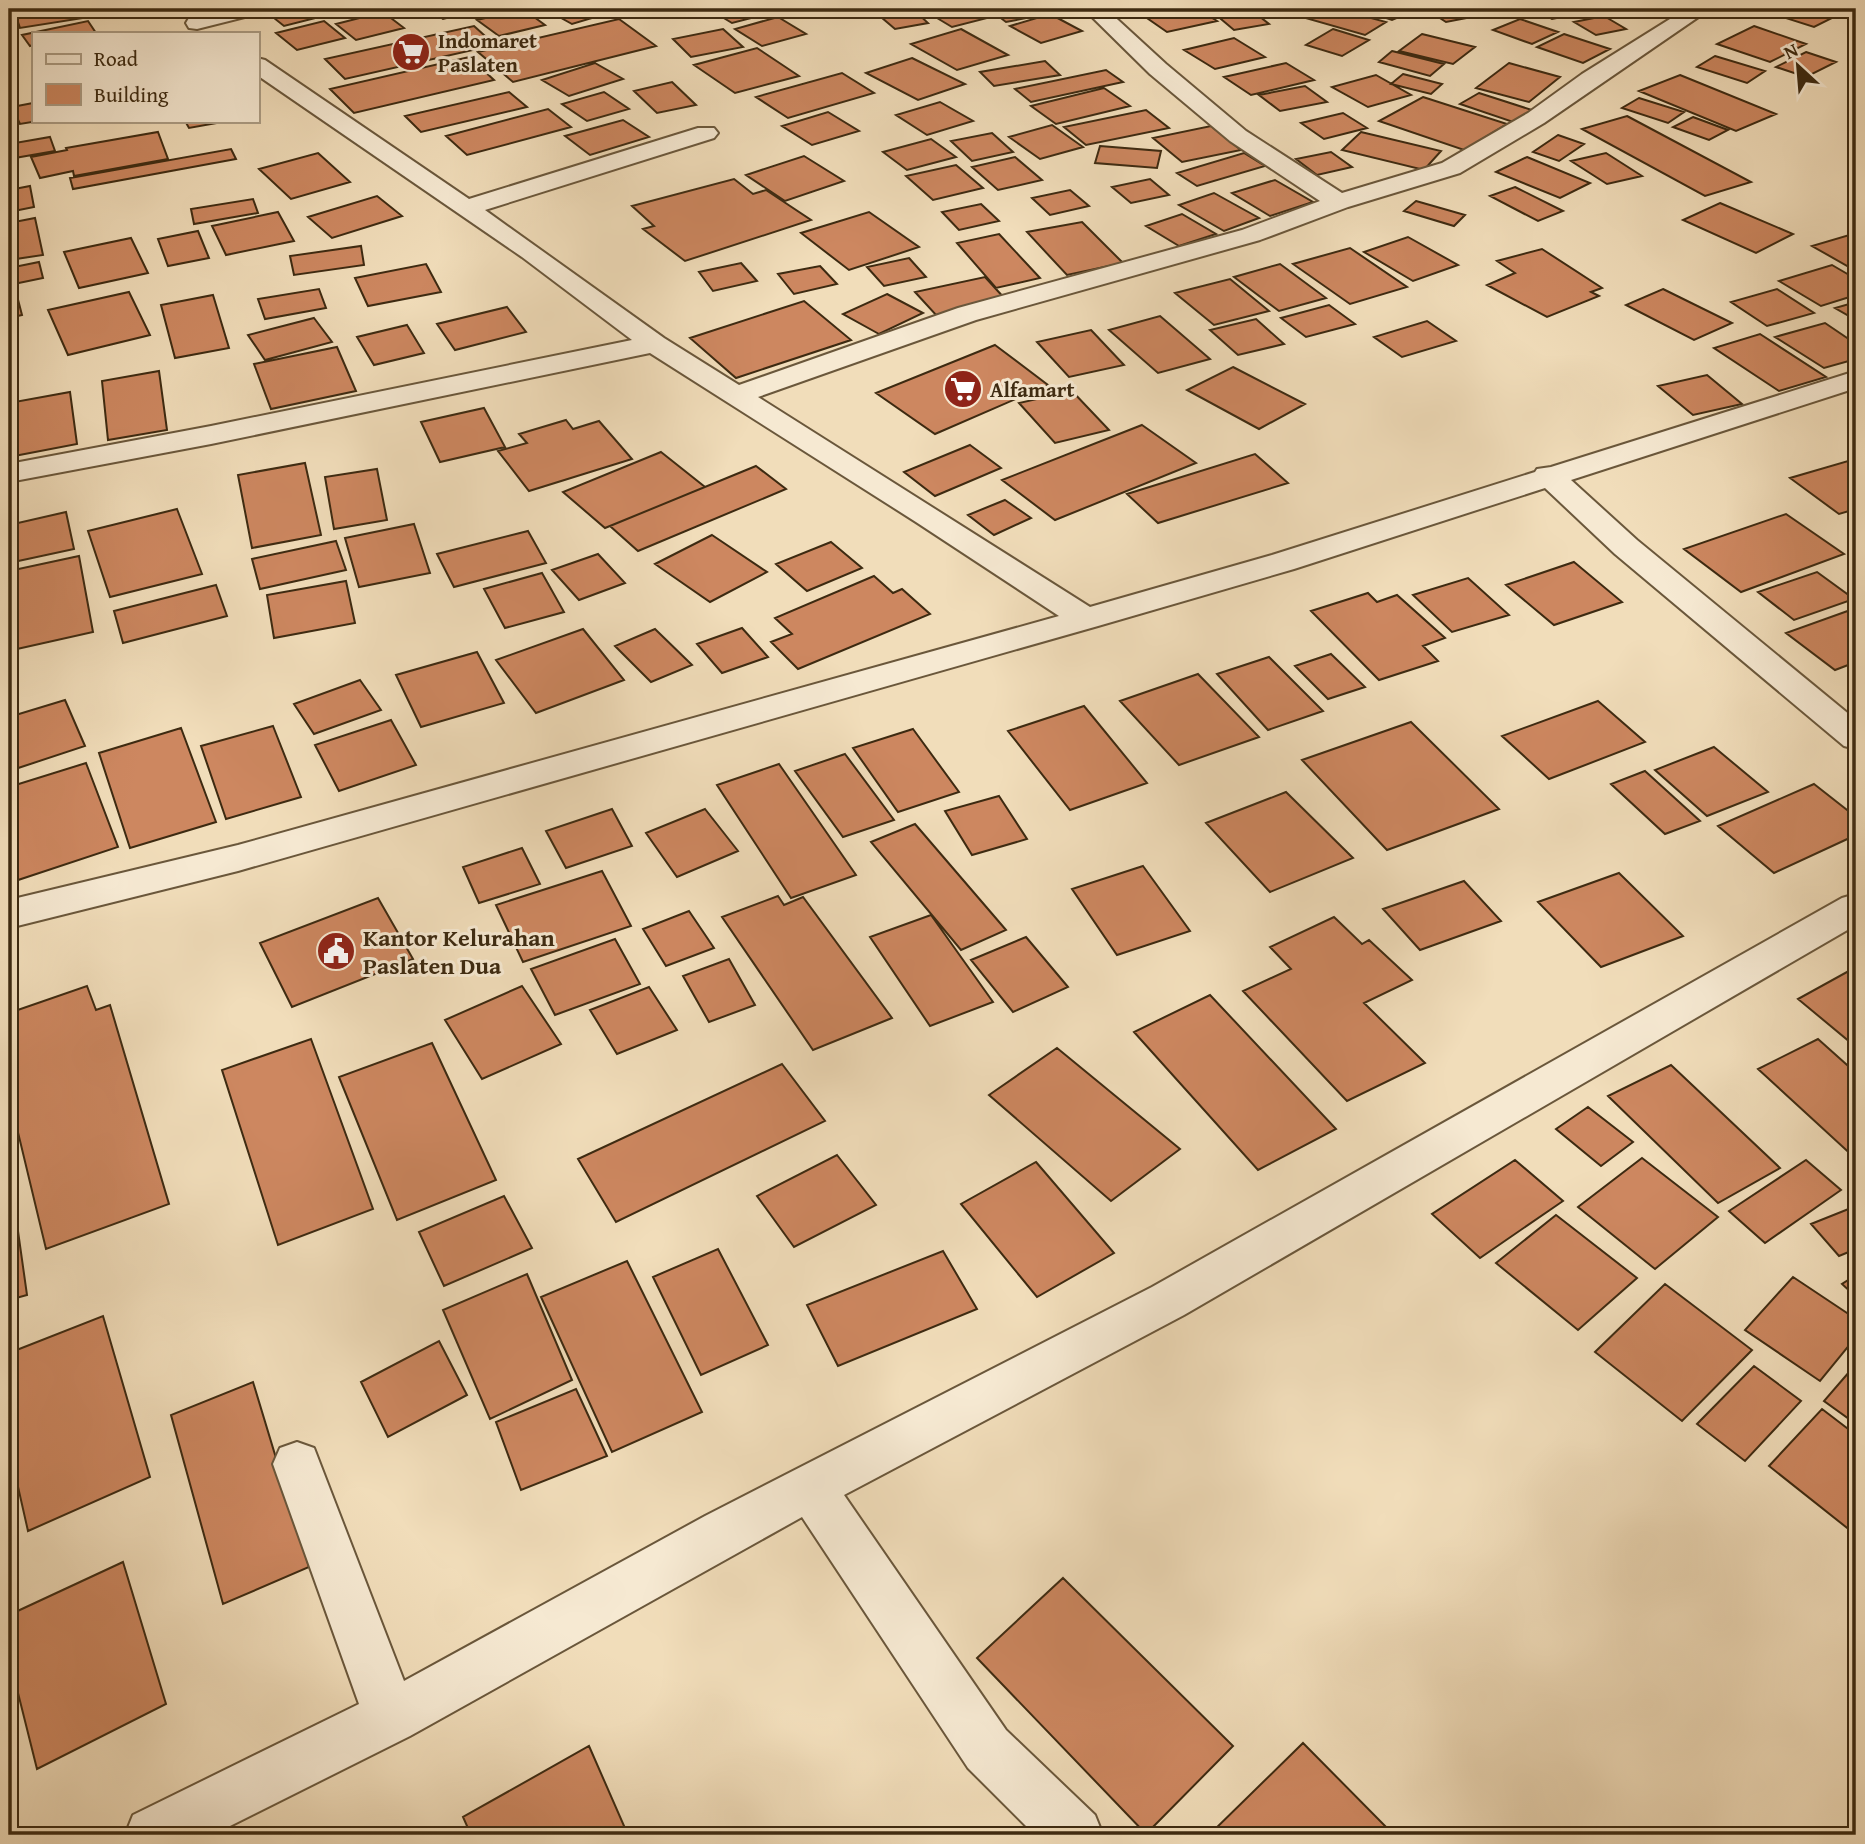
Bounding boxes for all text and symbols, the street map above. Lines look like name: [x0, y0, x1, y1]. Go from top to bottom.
place label: Indomaret Paslaten: [438, 25, 537, 80]
supermarket icon: Indomaret Paslaten: [390, 31, 432, 73]
legend: [32, 32, 259, 122]
north arrow: [1764, 32, 1834, 102]
text: N: [1779, 35, 1803, 66]
text: Road: [94, 43, 139, 74]
text: Building: [94, 79, 169, 110]
supermarket icon: Alfamart: [942, 368, 984, 410]
place label: Alfamart: [990, 374, 1074, 405]
place label: Kantor Kelurahan Paslaten Dua: [363, 920, 555, 983]
public building icon: Kantor Kelurahan Paslaten Dua: [315, 930, 357, 972]

